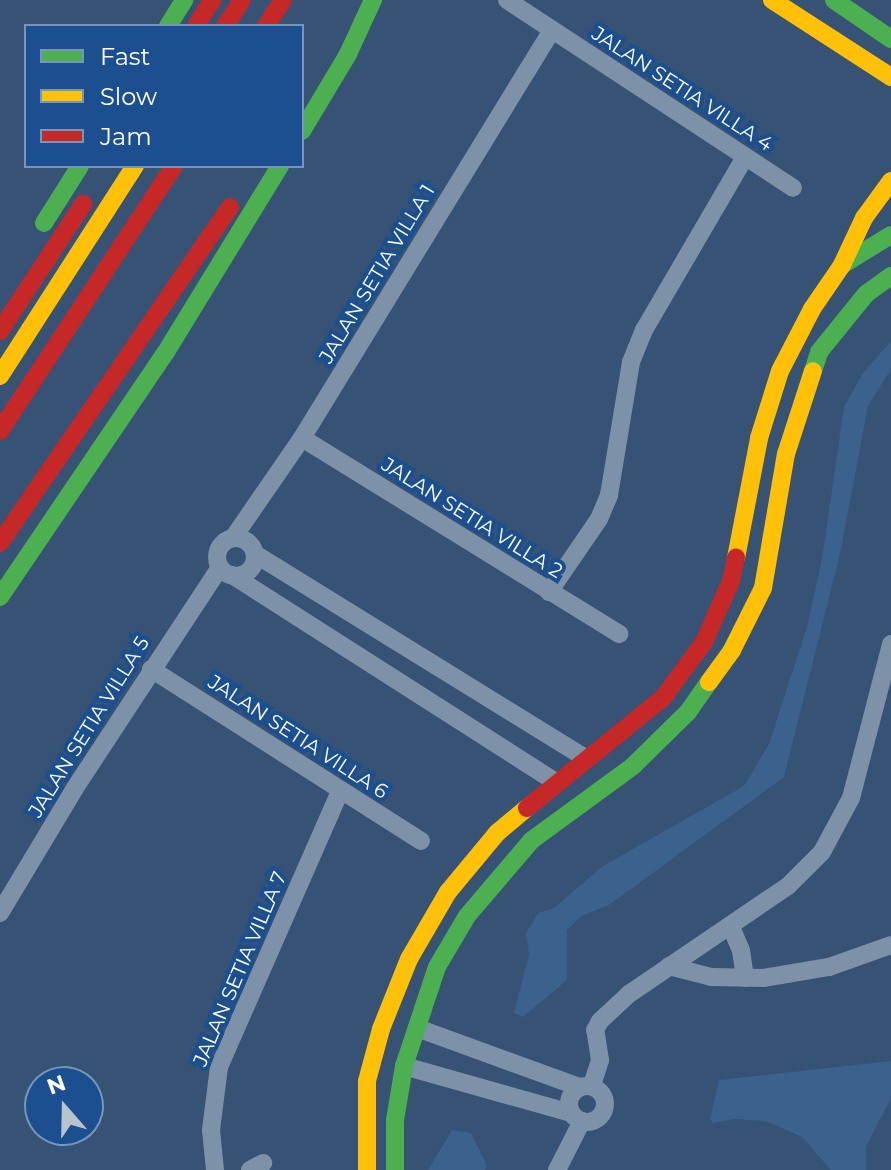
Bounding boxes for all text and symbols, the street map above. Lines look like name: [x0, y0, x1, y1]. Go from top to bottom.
street label: JALAN SETIA VILLA 4: [587, 22, 777, 156]
legend: [24, 24, 304, 168]
text: Fast: [100, 42, 150, 71]
text: Slow: [100, 82, 157, 111]
text: Jam: [100, 122, 152, 151]
street label: JALAN SETIA VILLA 1: [314, 180, 440, 368]
street label: JALAN SETIA VILLA 2: [377, 453, 567, 583]
street label: JALAN SETIA VILLA 5: [24, 632, 154, 822]
street label: JALAN SETIA VILLA 6: [204, 670, 392, 804]
street label: JALAN SETIA VILLA 7: [188, 868, 292, 1070]
north arrow: [24, 1066, 104, 1146]
text: N: [43, 1069, 69, 1101]

